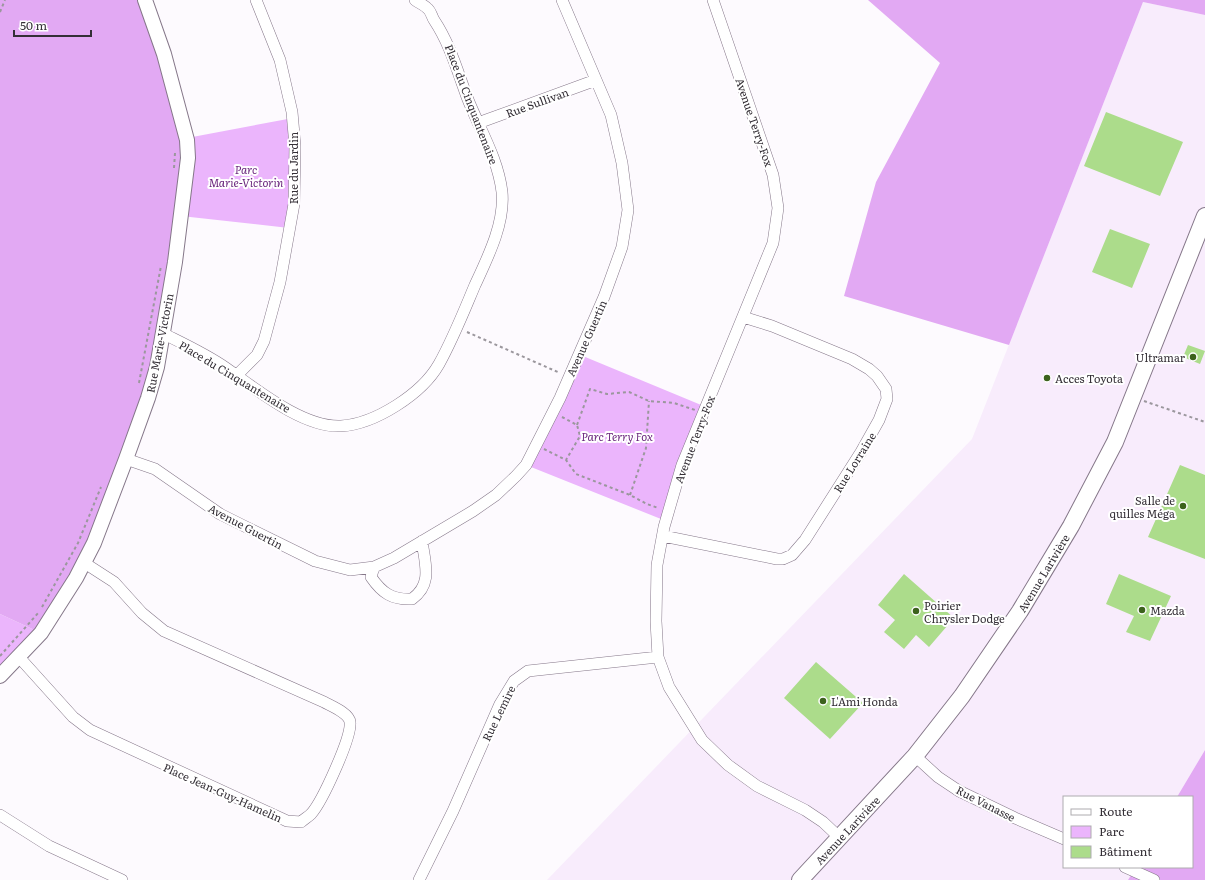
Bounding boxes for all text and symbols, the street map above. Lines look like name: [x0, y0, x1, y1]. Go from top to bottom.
scale bar: [14, 12, 91, 38]
text: 50 m: [20, 16, 47, 34]
street label: Place du Cinquantenaire: [442, 42, 502, 167]
street label: Avenue Terry-Fox: [732, 75, 778, 169]
street label: Rue Sullivan: [503, 83, 571, 121]
street label: Rue du Jardin: [285, 132, 301, 204]
park label: Parc Marie-Victorin: [209, 161, 284, 190]
street label: Rue Marie-Victorin: [142, 292, 176, 394]
street label: Avenue Guertin: [562, 297, 610, 379]
street label: Place du Cinquantenaire: [176, 336, 294, 416]
place label: Ultramar: [1136, 349, 1186, 365]
marker: Ultramar: [1188, 352, 1198, 362]
place label: Acces Toyota: [1055, 370, 1123, 386]
marker: Acces Toyota: [1042, 373, 1052, 383]
street label: Avenue Terry-Fox: [670, 392, 718, 485]
park label: Parc Terry Fox: [581, 428, 653, 444]
street label: Rue Lorraine: [829, 428, 879, 495]
place label: Salle de quilles Méga: [1109, 492, 1175, 521]
street label: Avenue Guertin: [206, 500, 286, 552]
marker: Salle de quilles Méga: [1178, 501, 1188, 511]
street label: Avenue Larivière: [1013, 531, 1073, 615]
place label: Poirier Chrysler Dodge: [924, 597, 1005, 626]
place label: Mazda: [1150, 602, 1185, 618]
marker: Mazda: [1137, 605, 1147, 615]
marker: Poirier Chrysler Dodge: [911, 606, 921, 616]
street label: Rue Lemire: [478, 682, 518, 744]
place label: L'Ami Honda: [831, 693, 898, 709]
marker: L'Ami Honda: [818, 696, 828, 706]
street label: Place Jean-Guy-Hamelin: [161, 759, 285, 825]
street label: Rue Vanasse: [954, 781, 1019, 825]
street label: Avenue Larivière: [811, 792, 883, 868]
legend: [1063, 796, 1193, 868]
text: Route: [1099, 802, 1133, 820]
text: Parc: [1099, 822, 1124, 840]
text: Bâtiment: [1099, 842, 1152, 860]

